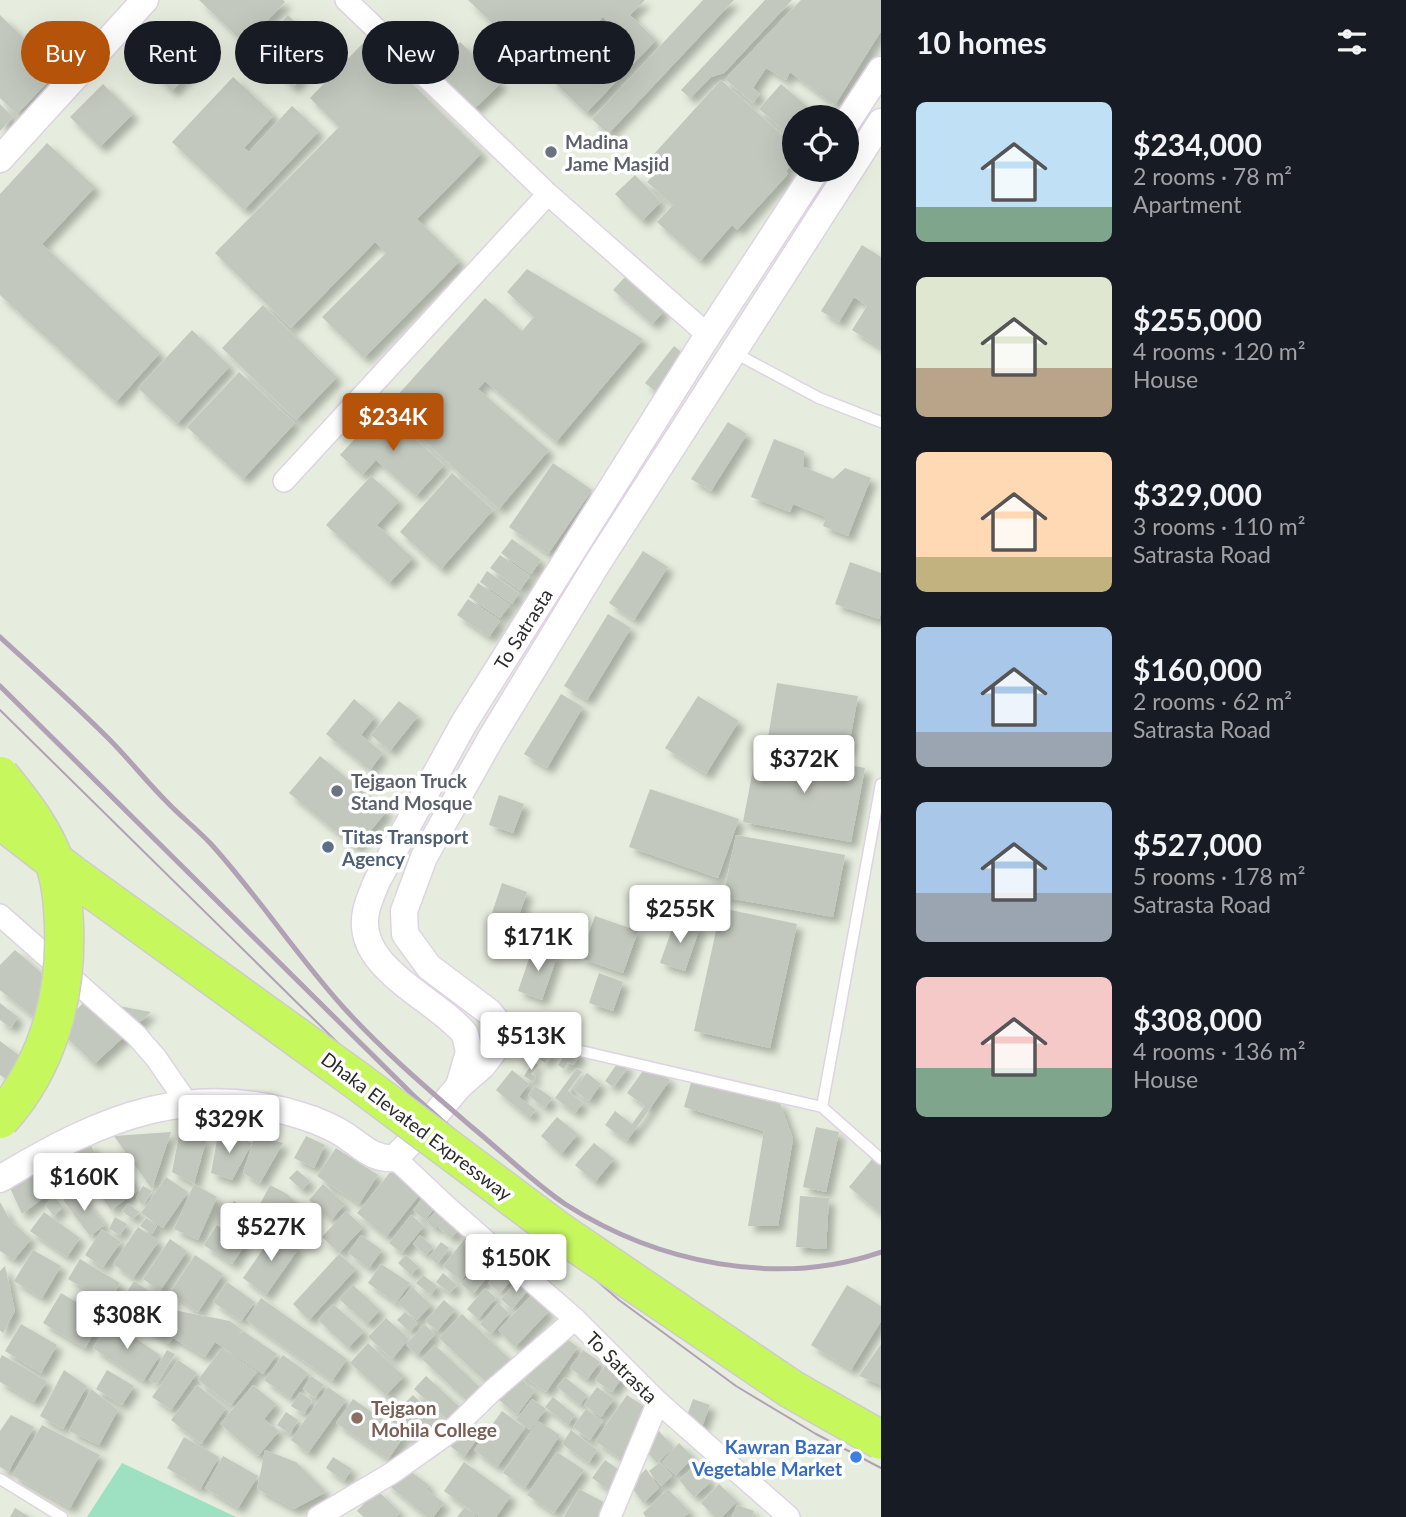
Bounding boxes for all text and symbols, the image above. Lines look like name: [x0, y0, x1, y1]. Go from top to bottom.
chip: Buy: [21, 21, 110, 84]
chip: Rent: [124, 21, 221, 84]
chip: Filters: [235, 21, 348, 84]
chip: New: [362, 21, 459, 84]
chip: Apartment: [473, 21, 635, 84]
icon: filters: [1333, 23, 1371, 61]
text: 10 homes: [916, 24, 1047, 60]
map controls: [782, 105, 859, 182]
button: locate: [782, 105, 859, 182]
text: $234,000: [1133, 126, 1262, 162]
place label: Madina Jame Masjid: [565, 130, 669, 175]
icon: home: [972, 130, 1056, 214]
marker: Madina Jame Masjid: [543, 144, 559, 160]
text: 2 rooms · 78 m²: [1133, 162, 1292, 190]
text: Apartment: [1133, 190, 1241, 218]
text: $255,000: [1133, 301, 1262, 337]
icon: home: [972, 305, 1056, 389]
text: 4 rooms · 120 m²: [1133, 337, 1305, 365]
text: House: [1133, 365, 1198, 393]
pin: $234K: [344, 393, 442, 453]
text: $234K: [358, 402, 428, 430]
text: $329,000: [1133, 476, 1262, 512]
icon: home: [972, 480, 1056, 564]
text: 3 rooms · 110 m²: [1133, 512, 1305, 540]
text: Satrasta Road: [1133, 540, 1271, 568]
street label: To Satrasta: [489, 584, 557, 674]
text: $160,000: [1133, 651, 1262, 687]
icon: home: [972, 655, 1056, 739]
text: 2 rooms · 62 m²: [1133, 687, 1292, 715]
text: Satrasta Road: [1133, 715, 1271, 743]
pin: $372K: [755, 736, 853, 795]
text: $372K: [769, 744, 839, 772]
place label: Tejgaon Truck Stand Mosque: [351, 769, 472, 814]
marker: Tejgaon Truck Stand Mosque: [329, 783, 345, 799]
place label: Titas Transport Agency: [341, 825, 468, 870]
text: $527,000: [1133, 826, 1262, 862]
icon: home: [972, 830, 1056, 914]
marker: Titas Transport Agency: [320, 839, 336, 855]
text: 5 rooms · 178 m²: [1133, 862, 1305, 890]
pin: $255K: [631, 886, 729, 945]
text: Satrasta Road: [1133, 890, 1271, 918]
text: $255K: [645, 894, 715, 922]
pin: $171K: [489, 914, 587, 973]
text: $171K: [503, 922, 573, 950]
text: $308,000: [1133, 1001, 1262, 1037]
icon: home: [972, 1005, 1056, 1089]
pin: $513K: [482, 1012, 580, 1072]
text: $513K: [496, 1021, 566, 1049]
text: 4 rooms · 136 m²: [1133, 1037, 1305, 1065]
street label: Dhaka Elevated Expressway: [317, 1047, 517, 1205]
text: House: [1133, 1065, 1198, 1093]
pin: $329K: [180, 1096, 278, 1155]
text: $329K: [194, 1104, 264, 1132]
pin: $160K: [35, 1154, 133, 1213]
text: $160K: [49, 1162, 119, 1190]
pin: $527K: [222, 1204, 320, 1263]
text: $527K: [236, 1212, 306, 1240]
pin: $150K: [467, 1234, 565, 1294]
text: $150K: [481, 1243, 551, 1271]
pin: $308K: [78, 1292, 176, 1351]
text: $308K: [92, 1300, 162, 1328]
street label: To Satrasta: [582, 1327, 662, 1407]
place label: Tejgaon Mohila College: [371, 1396, 497, 1441]
marker: Tejgaon Mohila College: [349, 1410, 365, 1426]
place label: Kawran Bazar Vegetable Market: [691, 1435, 843, 1480]
marker: Kawran Bazar Vegetable Market: [848, 1449, 864, 1465]

